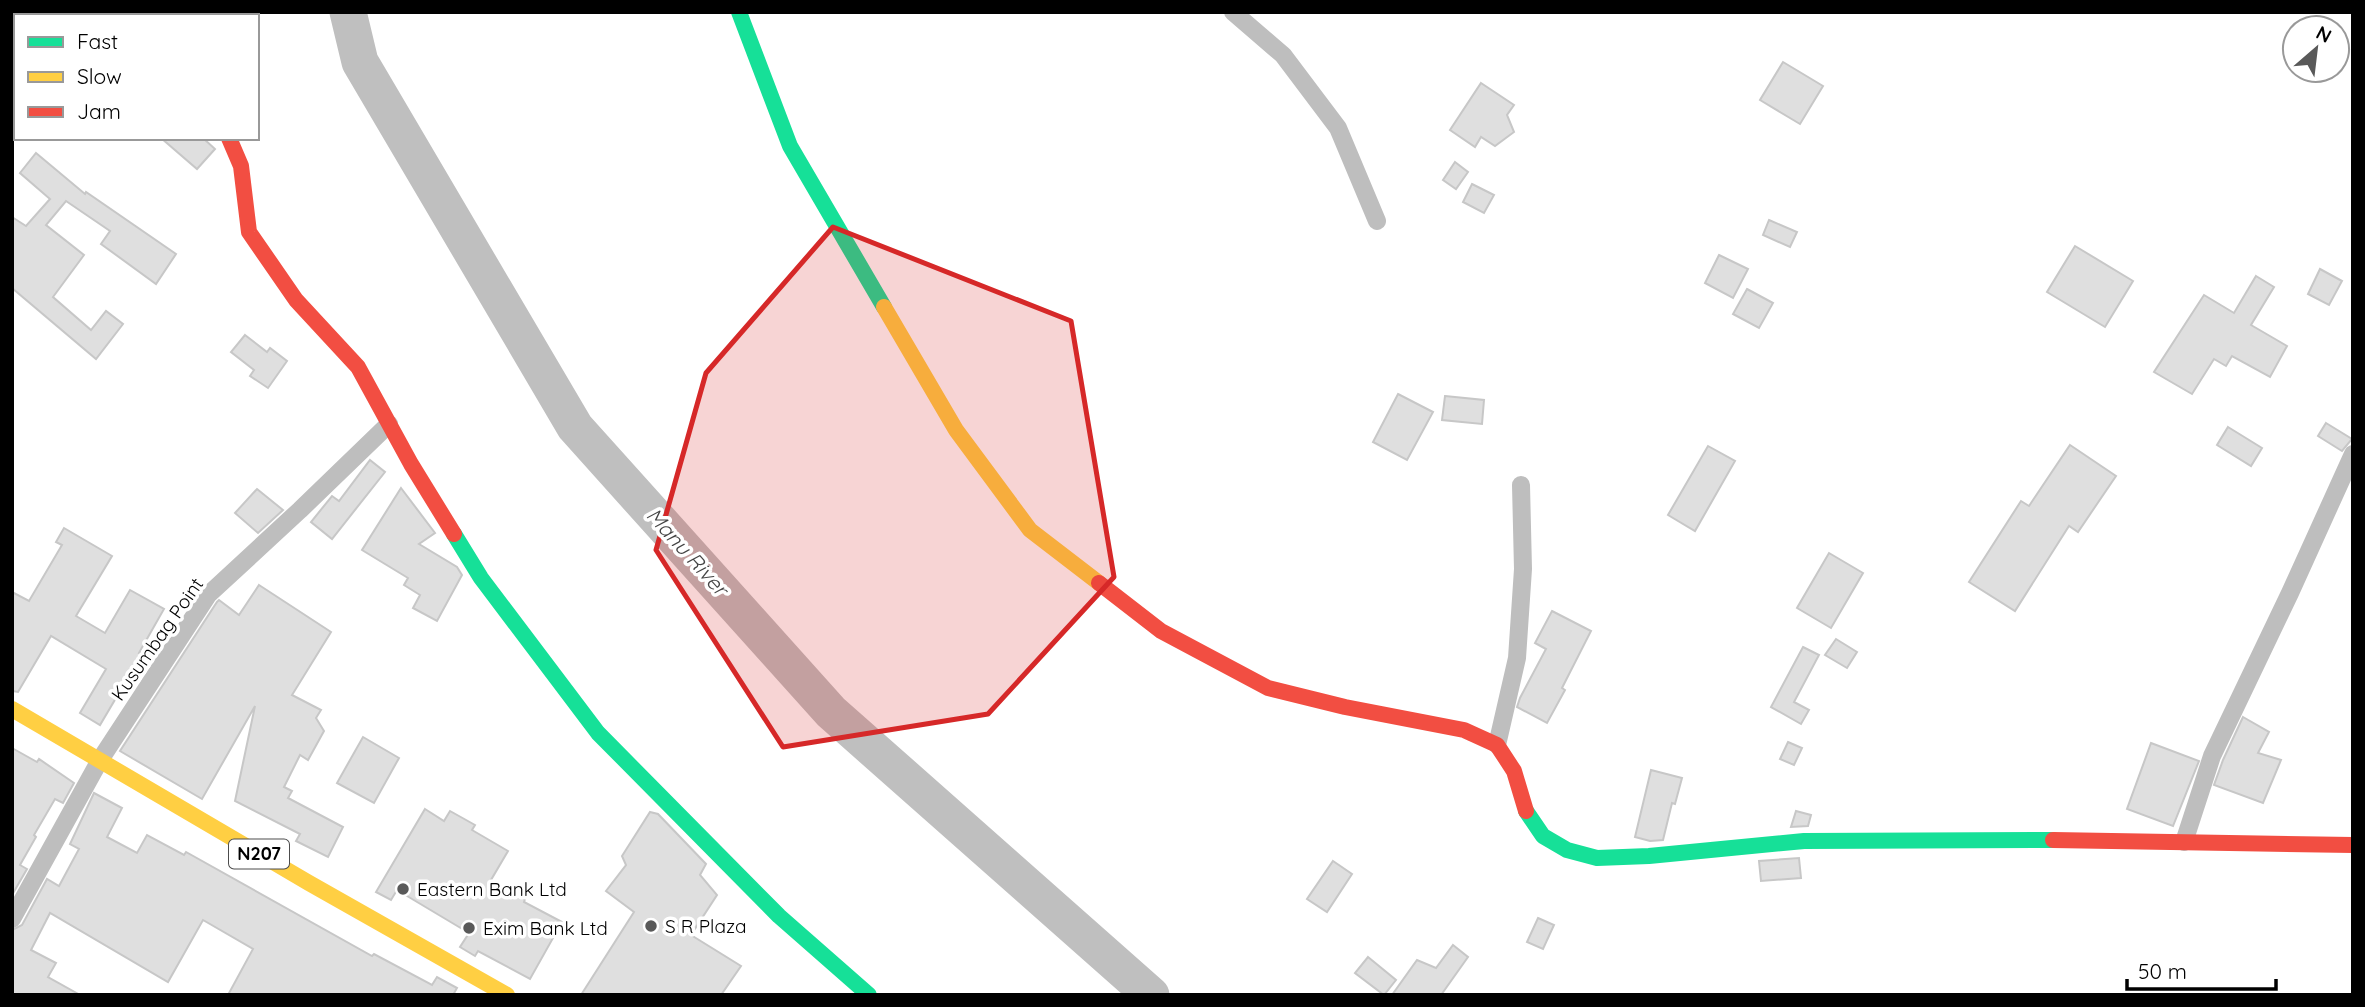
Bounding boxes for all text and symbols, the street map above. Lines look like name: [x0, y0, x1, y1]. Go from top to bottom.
legend: [14, 14, 259, 140]
north arrow: [2281, 14, 2351, 84]
text: N: [2312, 20, 2336, 48]
text: Fast: [77, 28, 118, 54]
text: Slow: [77, 63, 122, 89]
text: Jam: [77, 98, 121, 124]
water label: Manu River: [641, 502, 736, 603]
street label: Kusumbag Point: [106, 573, 208, 705]
road number: N207: [229, 840, 289, 868]
place label: Eastern Bank Ltd: [417, 877, 567, 901]
marker: Eastern Bank Ltd: [395, 881, 411, 897]
place label: S R Plaza: [665, 914, 747, 938]
place label: Exim Bank Ltd: [483, 916, 608, 940]
marker: S R Plaza: [643, 918, 659, 934]
marker: Exim Bank Ltd: [461, 920, 477, 936]
scale bar: [2127, 948, 2276, 992]
text: 50 m: [2138, 958, 2187, 984]

